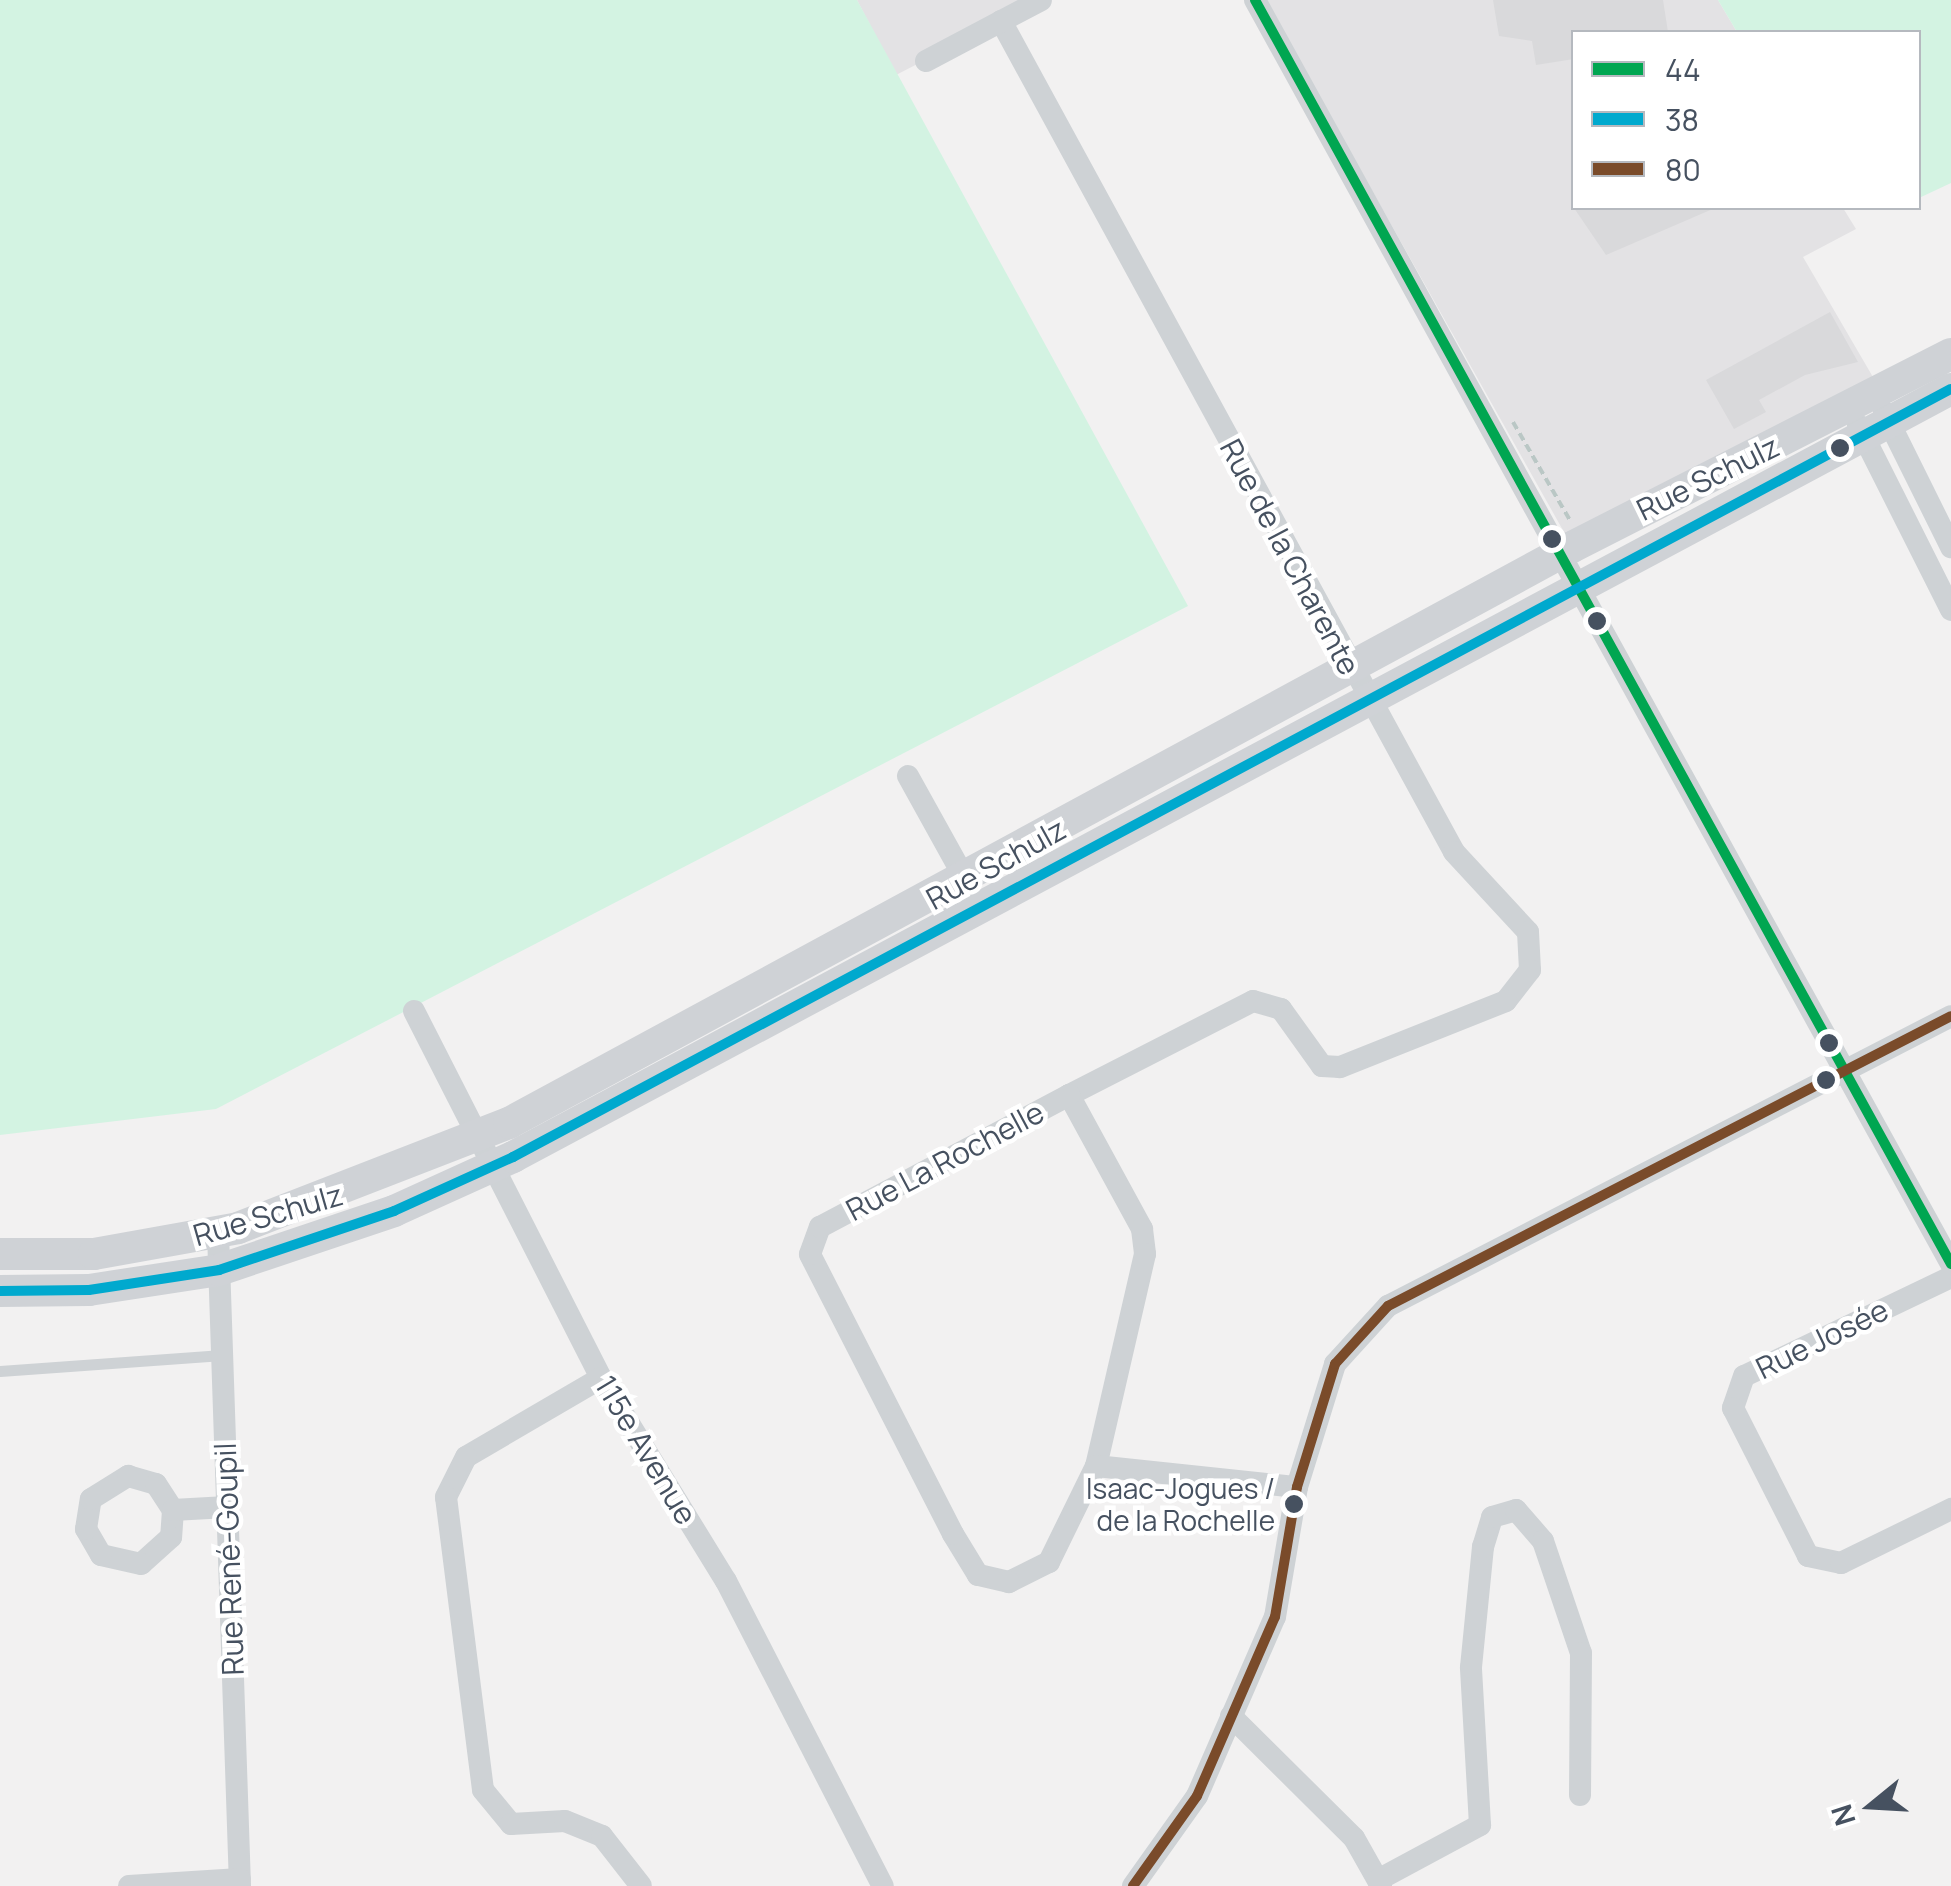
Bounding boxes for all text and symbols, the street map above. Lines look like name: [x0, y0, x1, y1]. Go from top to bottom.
legend: [1571, 30, 1921, 210]
text: 44: [1665, 49, 1701, 90]
text: 38: [1665, 99, 1699, 140]
text: 80: [1665, 149, 1701, 190]
street label: Rue Schulz: [1631, 428, 1785, 528]
street label: Rue de la Charente: [1213, 433, 1367, 681]
unlabelled marker: [1830, 438, 1850, 458]
unlabelled marker: [1542, 529, 1562, 549]
unlabelled marker: [1587, 611, 1607, 631]
street label: Rue Schulz: [920, 811, 1072, 917]
unlabelled marker: [1819, 1033, 1839, 1053]
unlabelled marker: [1816, 1070, 1836, 1090]
street label: Rue La Rochelle: [840, 1094, 1050, 1228]
street label: Rue Schulz: [189, 1176, 347, 1254]
street label: Rue Josée: [1750, 1292, 1894, 1386]
street label: 115e Avenue: [588, 1369, 704, 1531]
street label: Rue René-Goupil: [207, 1442, 251, 1676]
place label: Isaac-Jogues / de la Rochelle: [1086, 1471, 1275, 1537]
marker: Isaac-Jogues / de la Rochelle: [1284, 1494, 1304, 1514]
north arrow: [1821, 1756, 1921, 1856]
text: N: [1821, 1800, 1864, 1831]

